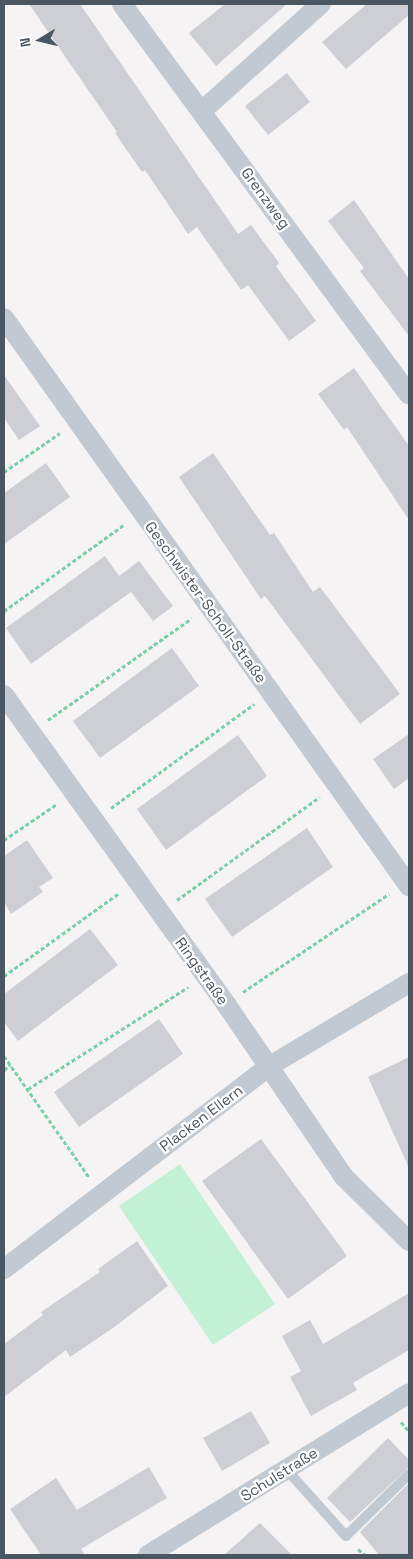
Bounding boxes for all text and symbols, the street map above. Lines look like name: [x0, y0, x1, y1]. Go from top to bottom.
north arrow: [15, 15, 65, 65]
text: N: [16, 36, 35, 48]
street label: Grenzweg: [238, 164, 294, 232]
street label: Geschwister-Scholl-Straße: [141, 518, 271, 686]
street label: Ringstraße: [172, 934, 232, 1008]
street label: Placken Ellern: [156, 1081, 246, 1155]
street label: Schulstraße: [237, 1443, 321, 1505]

